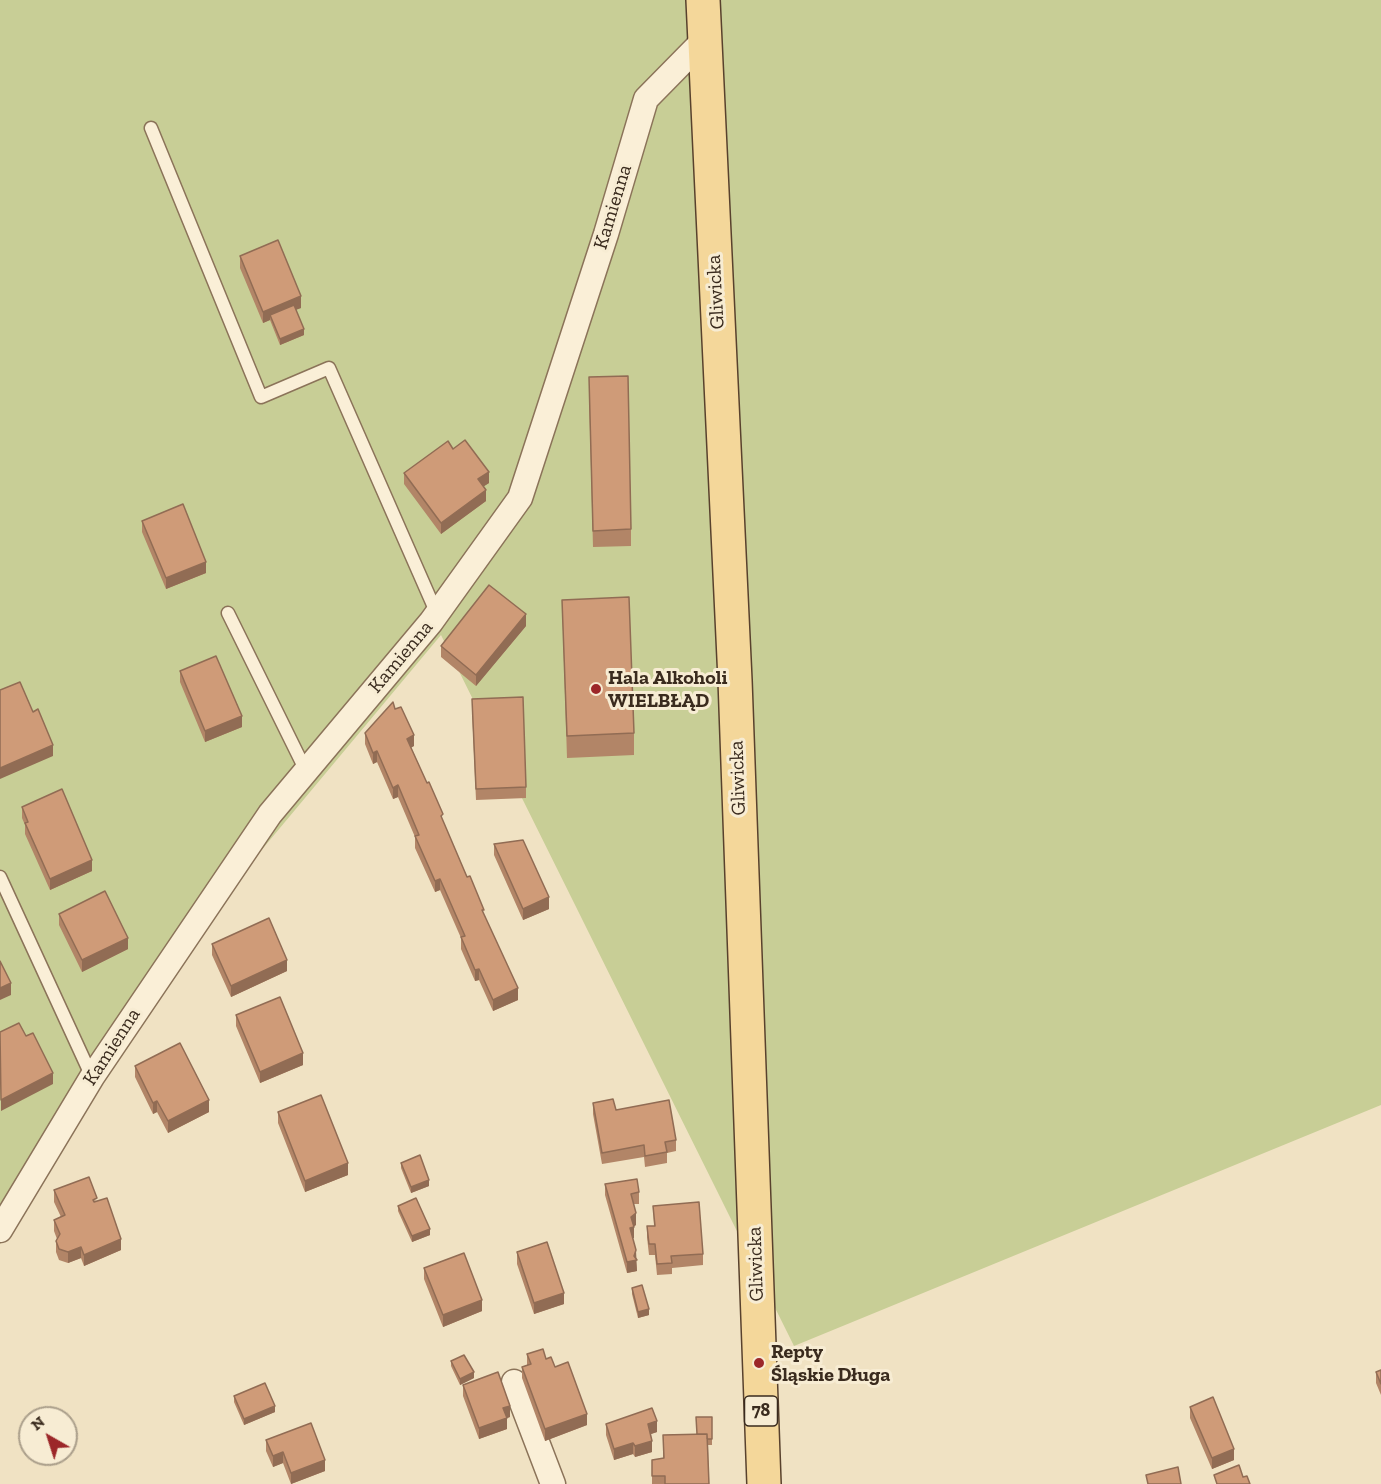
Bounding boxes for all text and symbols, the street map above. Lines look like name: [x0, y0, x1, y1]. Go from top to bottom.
street label: Kamienna: [589, 162, 637, 252]
street label: Gliwicka: [702, 254, 730, 330]
street label: Kamienna: [364, 616, 438, 698]
place label: Hala Alkoholi WIELBŁĄD: [608, 666, 727, 713]
marker: Hala Alkoholi WIELBŁĄD: [589, 682, 603, 696]
street label: Gliwicka: [725, 740, 751, 816]
street label: Kamienna: [78, 1004, 146, 1090]
street label: Gliwicka: [743, 1226, 769, 1302]
place label: Repty Śląskie Długa: [771, 1340, 890, 1387]
marker: Repty Śląskie Długa: [752, 1356, 766, 1370]
road number: 78: [744, 1396, 777, 1426]
north arrow: [18, 1406, 78, 1466]
text: N: [27, 1412, 48, 1434]

